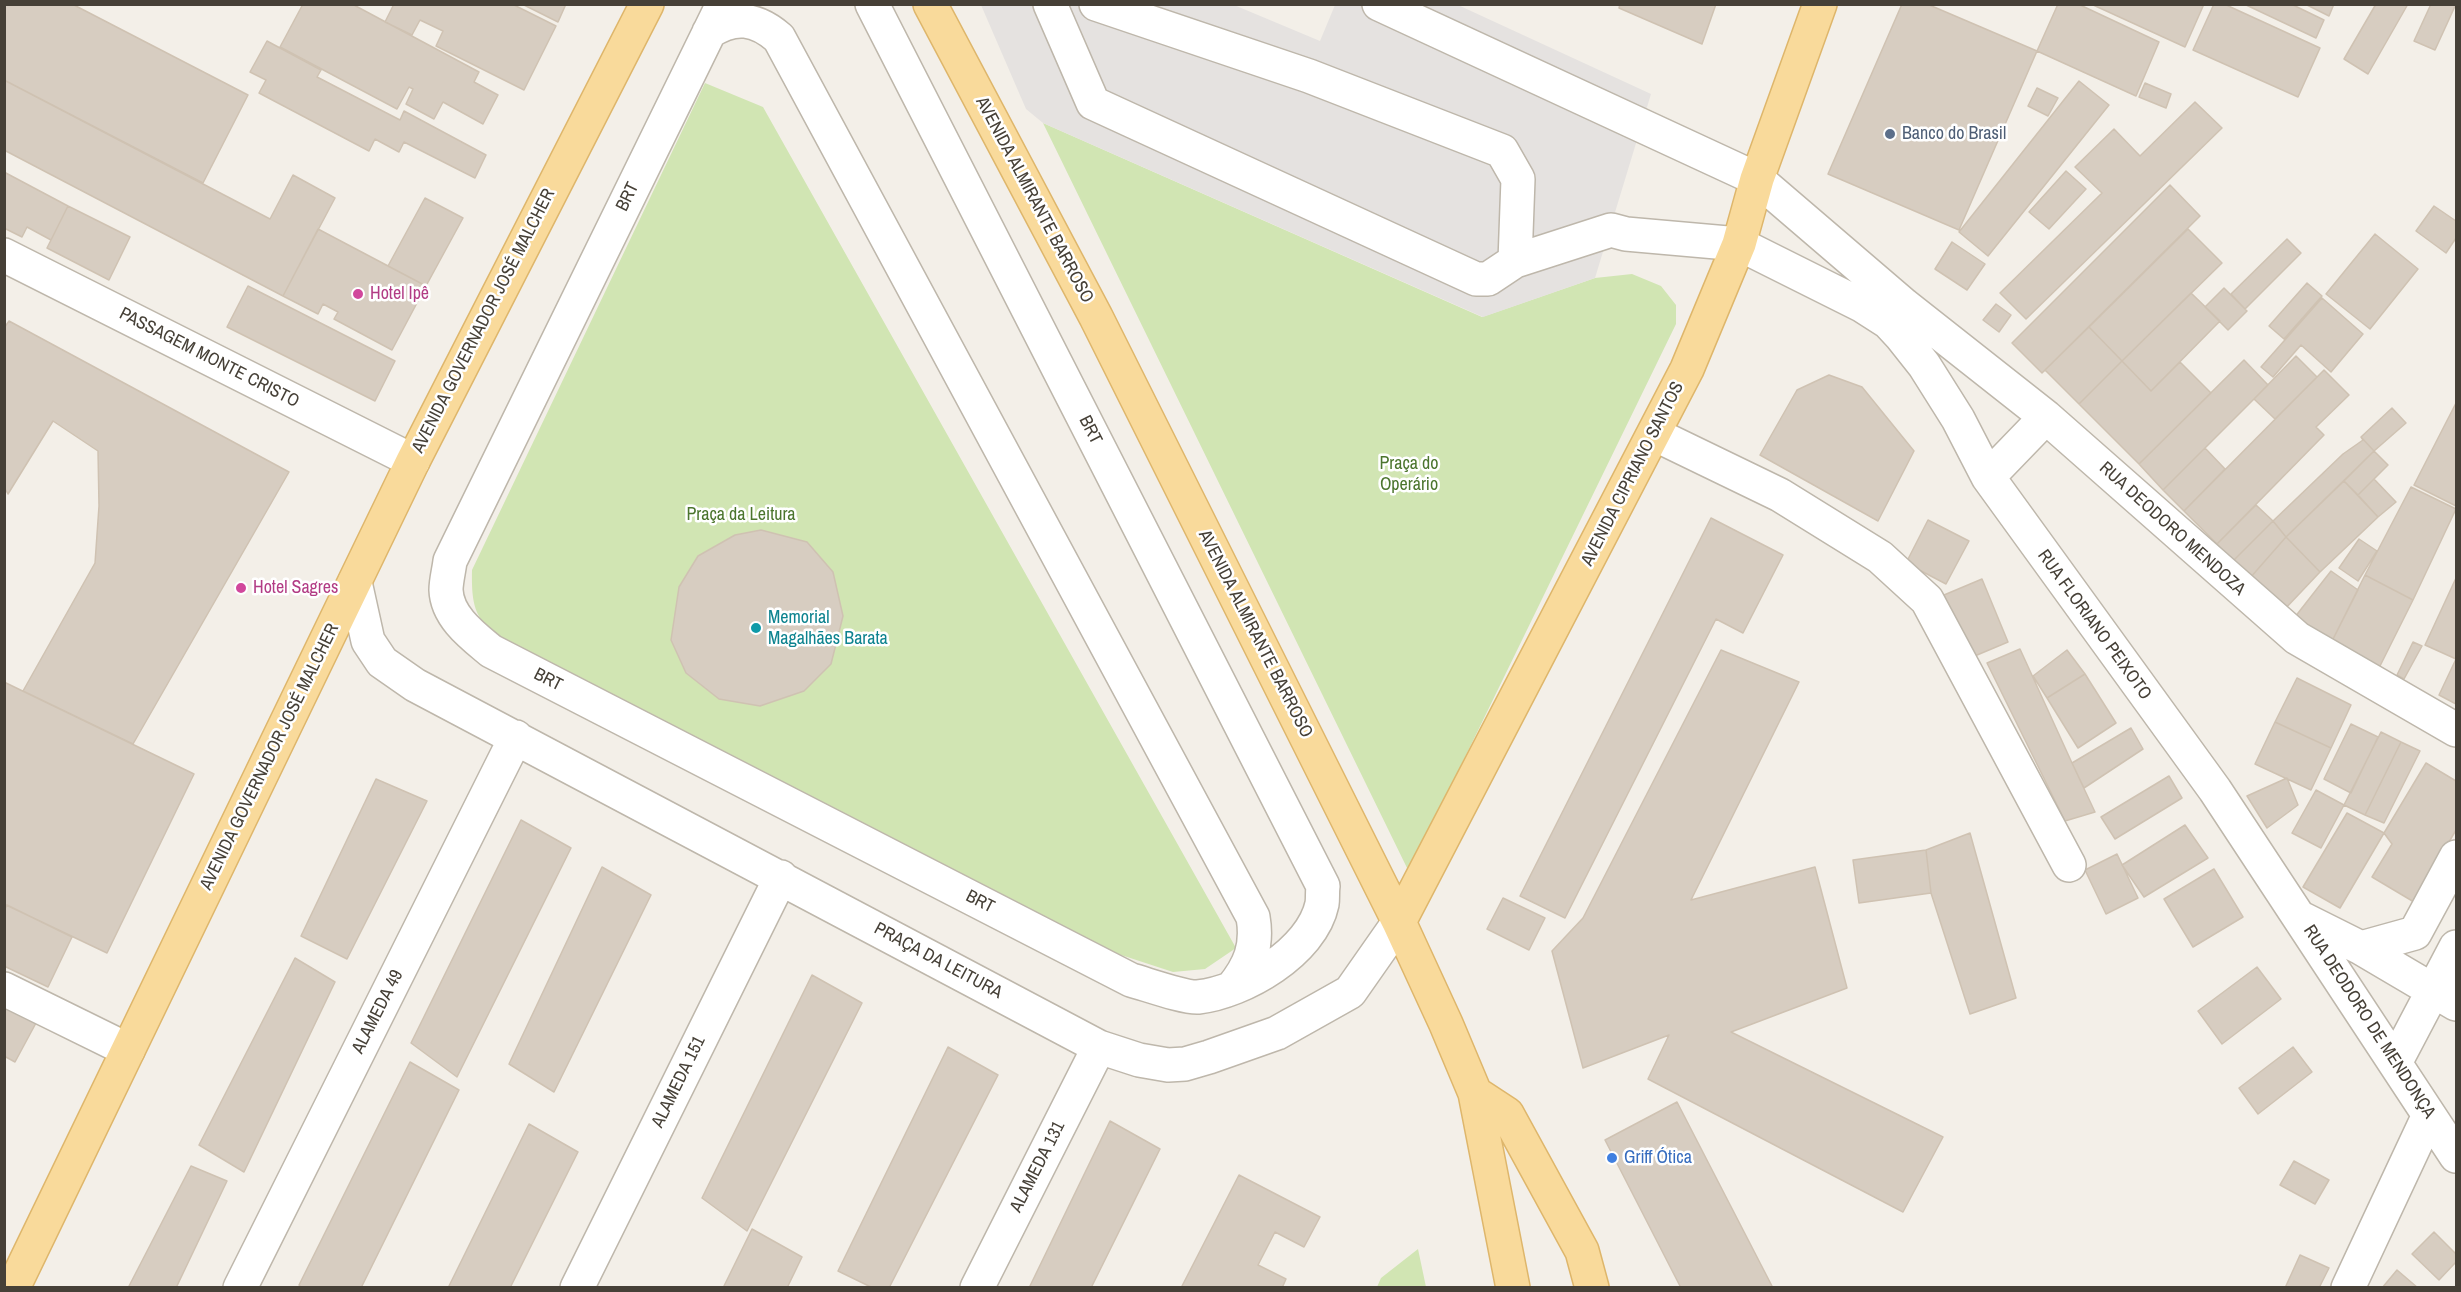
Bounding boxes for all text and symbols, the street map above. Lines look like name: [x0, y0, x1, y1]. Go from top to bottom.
street label: AVENIDA ALMIRANTE BARROSO: [970, 93, 1098, 307]
place label: Banco do Brasil: [1902, 123, 2006, 145]
marker: Banco do Brasil: [1883, 127, 1897, 141]
street label: BRT: [612, 179, 644, 215]
street label: AVENIDA GOVERNADOR JOSÉ MALCHER: [408, 185, 560, 457]
place label: Hotel Ipê: [370, 283, 429, 305]
marker: Hotel Ipê: [351, 287, 365, 301]
street label: PASSAGEM MONTE CRISTO: [116, 303, 302, 413]
street label: AVENIDA CIPRIANO SANTOS: [1577, 378, 1689, 570]
street label: BRT: [1074, 412, 1106, 448]
park label: Praça do Operário: [1379, 453, 1439, 496]
street label: RUA DEODORO MENDOZA: [2094, 458, 2250, 600]
park label: Praça da Leitura: [686, 504, 796, 526]
street label: AVENIDA ALMIRANTE BARROSO: [1193, 527, 1317, 741]
street label: RUA FLORIANO PEIXOTO: [2032, 546, 2156, 704]
place label: Hotel Sagres: [253, 577, 338, 599]
marker: Hotel Sagres: [234, 581, 248, 595]
place label: Memorial Magalhães Barata: [768, 607, 888, 650]
street label: AVENIDA GOVERNADOR JOSÉ MALCHER: [196, 620, 344, 894]
marker: Memorial Magalhães Barata: [749, 621, 763, 635]
street label: BRT: [530, 664, 566, 696]
street label: BRT: [962, 886, 998, 918]
street label: PRAÇA DA LEITURA: [870, 918, 1006, 1004]
street label: RUA DEODORO DE MENDONÇA: [2298, 921, 2440, 1123]
street label: ALAMEDA 49: [348, 967, 408, 1057]
street label: ALAMEDA 151: [648, 1033, 710, 1131]
street label: ALAMEDA 131: [1006, 1118, 1070, 1216]
place label: Griff Ótica: [1624, 1147, 1692, 1169]
marker: Griff Ótica: [1605, 1151, 1619, 1165]

